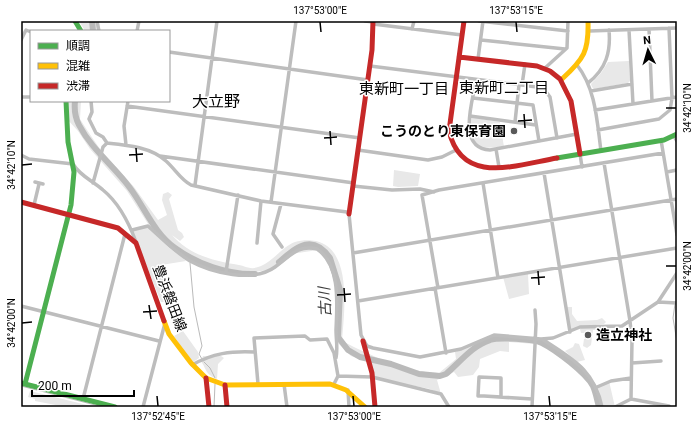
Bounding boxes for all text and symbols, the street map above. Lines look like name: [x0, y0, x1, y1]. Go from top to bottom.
text: 137°53'00"E: [293, 5, 347, 16]
text: 137°53'15"E: [489, 5, 543, 16]
legend: [30, 30, 170, 102]
north arrow: [628, 30, 668, 70]
text: N: [643, 34, 652, 47]
text: 順調: [66, 39, 90, 53]
text: 混雑: [66, 59, 90, 73]
text: 渋滞: [66, 79, 90, 93]
district label: 東新町二丁目: [459, 79, 549, 97]
district label: 東新町一丁目: [359, 80, 449, 98]
text: 34°42'10"N: [682, 83, 693, 133]
district label: 大立野: [192, 92, 240, 111]
place label: こうのとり東保育園: [380, 123, 506, 139]
marker: こうのとり東保育園: [509, 126, 519, 136]
text: 34°42'10"N: [6, 140, 17, 190]
text: 34°42'00"N: [682, 241, 693, 291]
street label: 豊浜磐田線: [150, 262, 190, 334]
water label: 古川: [315, 285, 335, 317]
text: 34°42'00"N: [6, 298, 17, 348]
place label: 造立神社: [596, 327, 652, 343]
marker: 造立神社: [583, 330, 593, 340]
scale bar: [32, 372, 134, 398]
text: 200 m: [38, 379, 72, 393]
text: 137°52'45"E: [131, 411, 185, 422]
text: 137°53'00"E: [327, 411, 381, 422]
text: 137°53'15"E: [523, 411, 577, 422]

